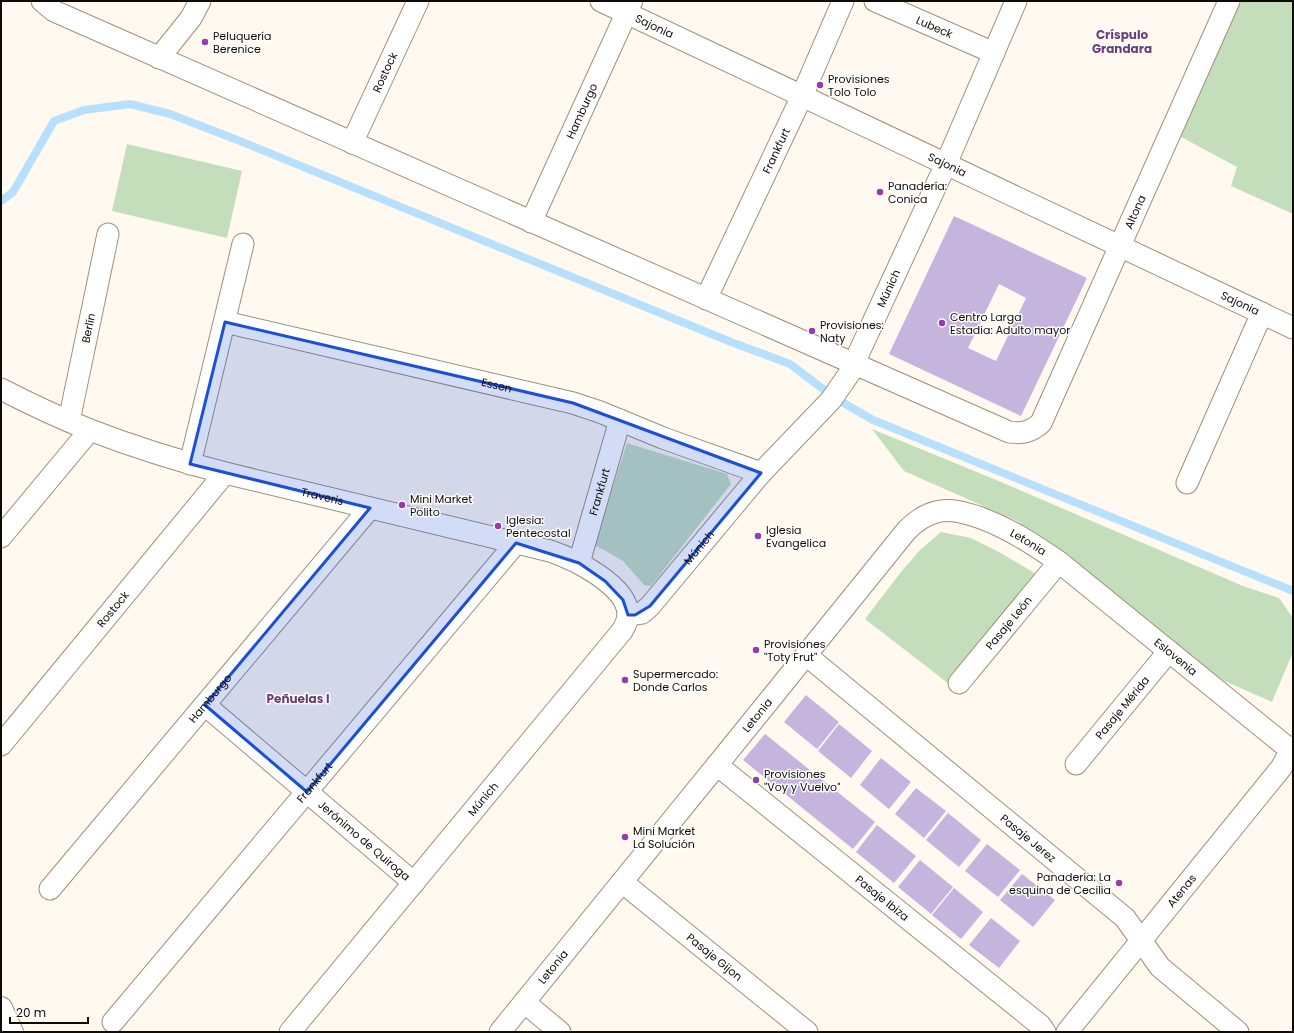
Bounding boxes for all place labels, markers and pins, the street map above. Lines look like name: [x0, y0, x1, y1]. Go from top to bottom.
place label: Peluquería Berenice: [213, 28, 271, 57]
marker: Peluquería Berenice: [200, 37, 210, 47]
place label: Provisiones Tolo Tolo: [828, 71, 890, 100]
marker: Provisiones Tolo Tolo: [815, 80, 825, 90]
place label: Panadería: Conica: [888, 178, 947, 207]
marker: Panadería: Conica: [875, 187, 885, 197]
place label: Centro Larga Estadia: Adulto mayor: [950, 309, 1070, 338]
place label: Provisiones: Naty: [820, 317, 884, 346]
marker: Centro Larga Estadia: Adulto mayor: [937, 318, 947, 328]
marker: Provisiones: Naty: [807, 326, 817, 336]
place label: Mini Market Polito: [410, 491, 472, 520]
marker: Mini Market Polito: [397, 500, 407, 510]
place label: Iglesia: Pentecostal: [506, 512, 571, 541]
marker: Iglesia: Pentecostal: [493, 521, 503, 531]
place label: Iglesia Evangelica: [766, 522, 826, 551]
marker: Iglesia Evangelica: [753, 531, 763, 541]
place label: Provisiones "Toty Frut": [764, 636, 826, 665]
marker: Provisiones "Toty Frut": [751, 645, 761, 655]
place label: Supermercado: Donde Carlos: [633, 666, 718, 695]
marker: Supermercado: Donde Carlos: [620, 675, 630, 685]
place label: Provisiones "Voy y Vuelvo": [764, 766, 840, 795]
marker: Provisiones "Voy y Vuelvo": [751, 775, 761, 785]
place label: Mini Market La Solución: [633, 823, 695, 852]
marker: Mini Market La Solución: [620, 832, 630, 842]
place label: Panadería: La esquina de Cecilia: [1009, 869, 1111, 898]
marker: Panadería: La esquina de Cecilia: [1114, 878, 1124, 888]

